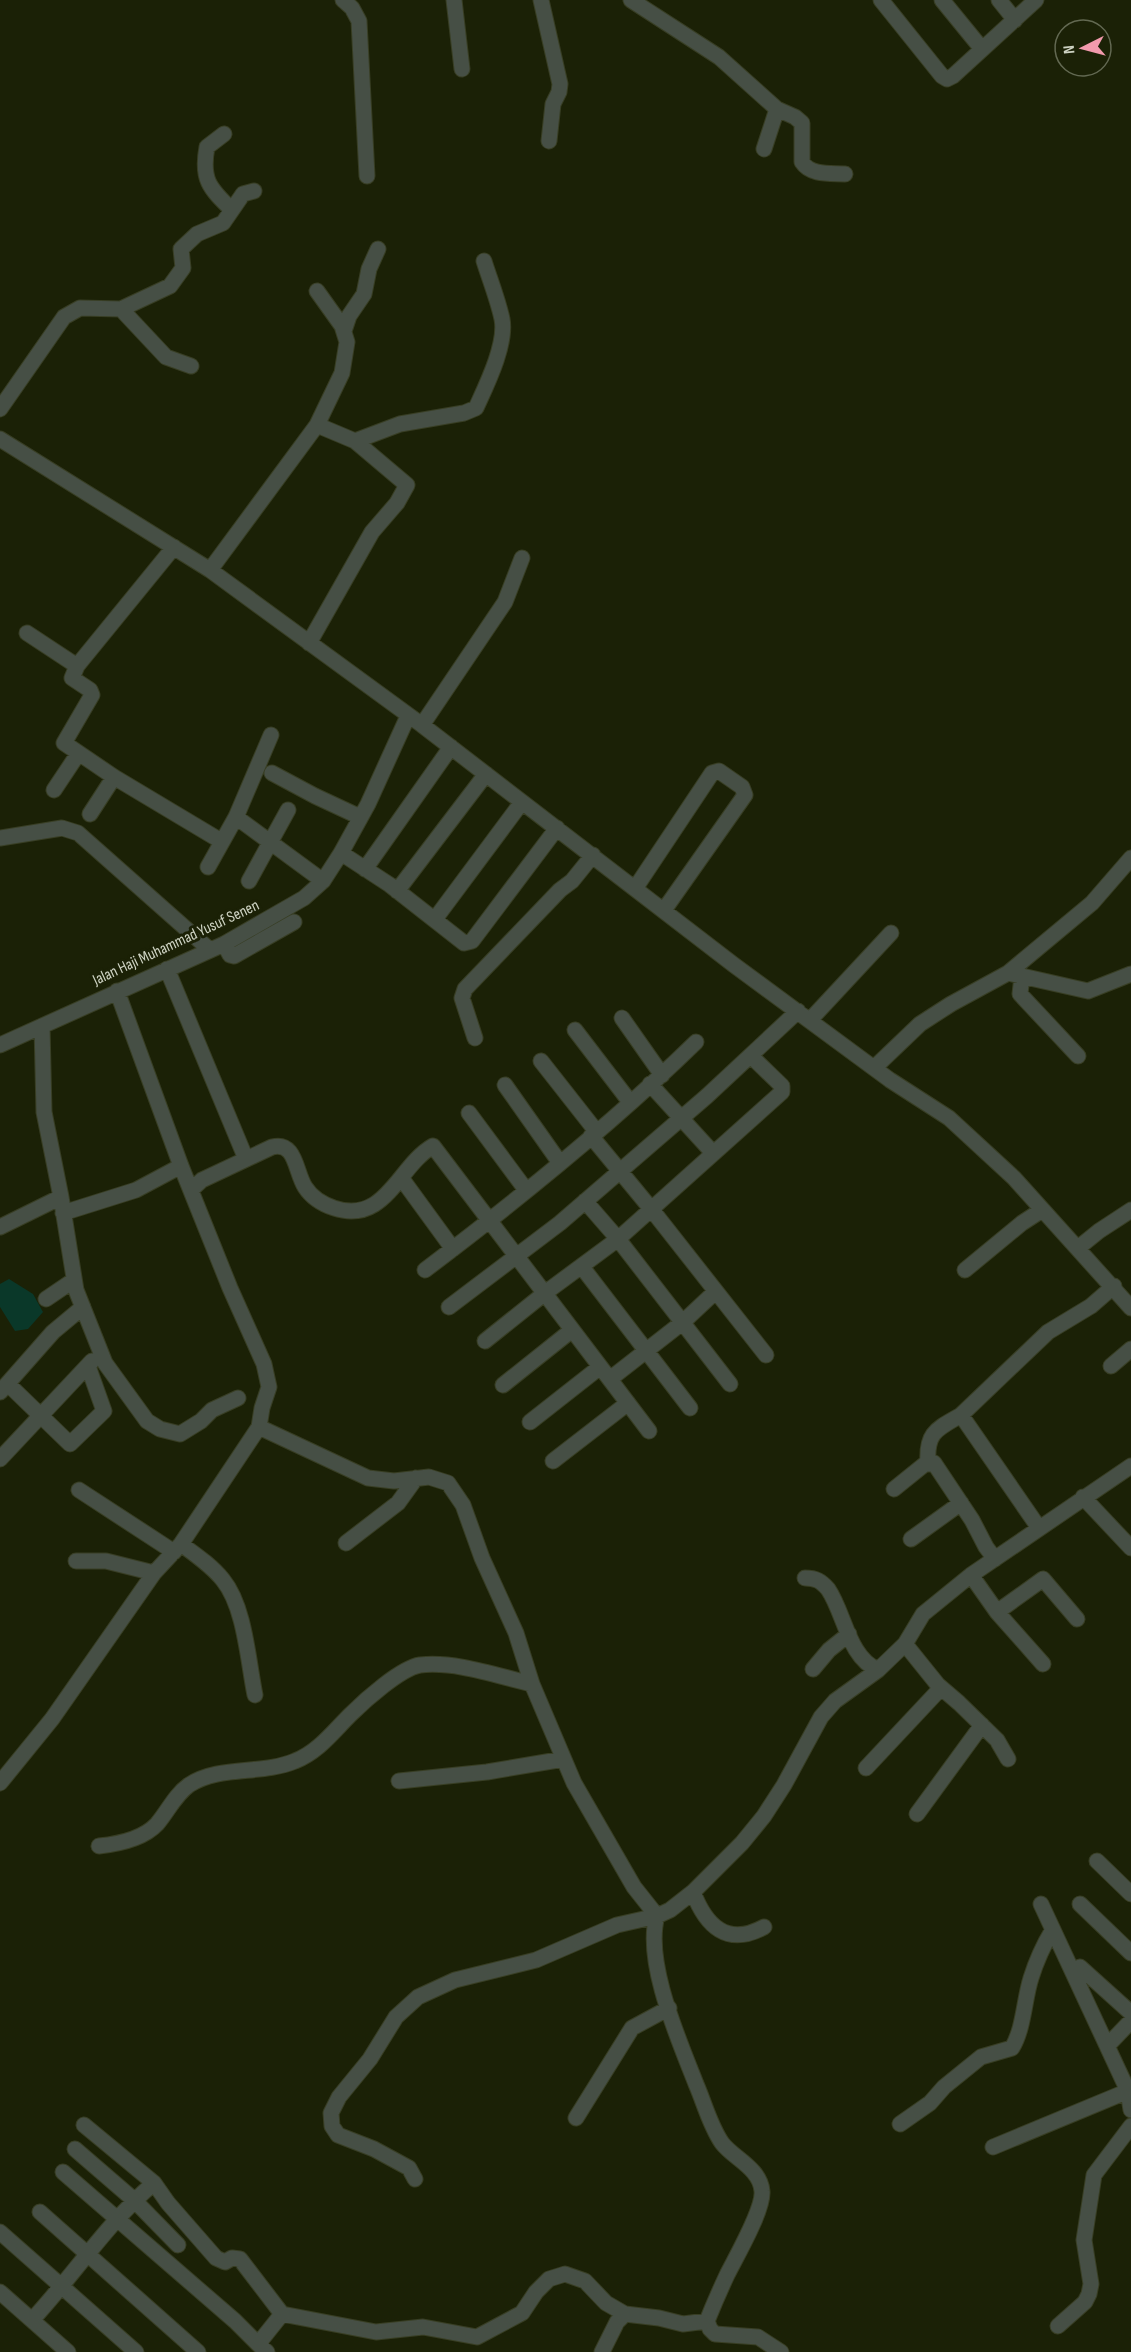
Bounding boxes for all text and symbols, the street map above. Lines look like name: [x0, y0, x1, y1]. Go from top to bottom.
north arrow: [1053, 18, 1113, 78]
text: N: [1060, 44, 1079, 55]
street label: Jalan Haji Muhammad Yusuf Senen: [89, 896, 262, 990]

